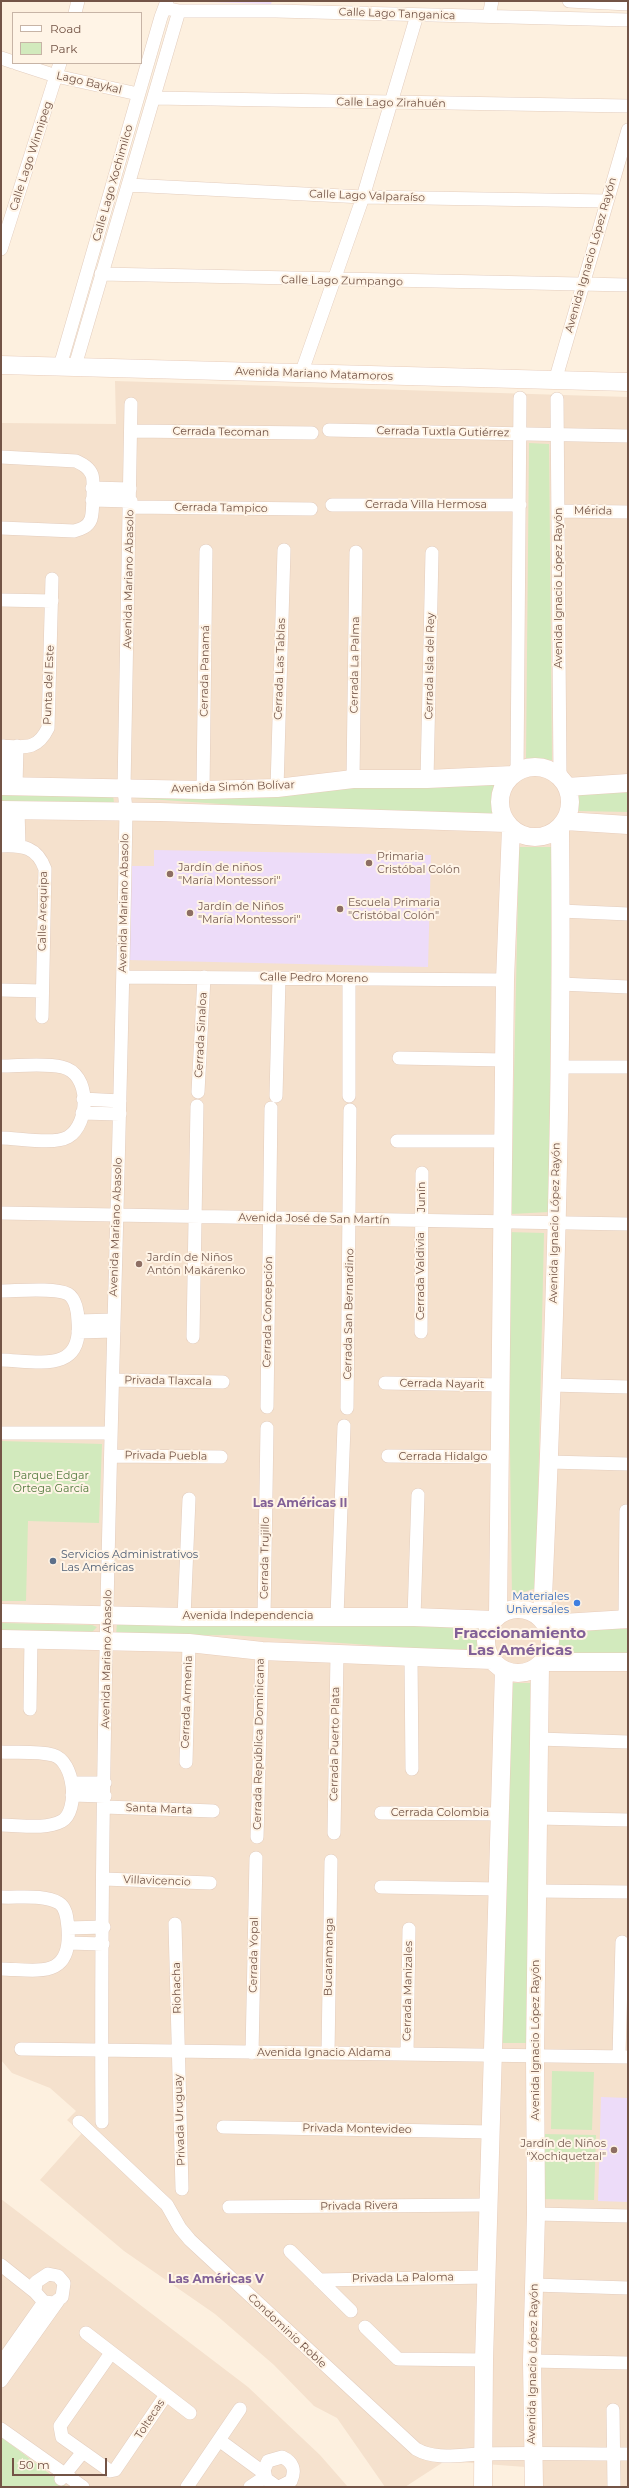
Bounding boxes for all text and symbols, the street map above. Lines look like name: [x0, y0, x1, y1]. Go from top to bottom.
street label: Calle Lago Tanganica: [338, 5, 456, 23]
legend: [12, 12, 142, 64]
text: Road: [50, 21, 81, 36]
text: Park: [50, 41, 77, 56]
street label: Lago Baykal: [55, 69, 123, 97]
street label: Calle Lago Zirahuén: [336, 95, 446, 111]
street label: Calle Lago Winnipeg: [7, 100, 55, 212]
street label: Calle Lago Xochimilco: [90, 123, 136, 243]
street label: Avenida Ignacio López Rayón: [562, 176, 620, 334]
street label: Calle Lago Valparaíso: [309, 187, 425, 205]
street label: Calle Lago Zumpango: [281, 273, 403, 289]
street label: Avenida Mariano Matamoros: [235, 365, 393, 383]
street label: Cerrada Tuxtla Gutiérrez: [376, 424, 510, 440]
street label: Cerrada Tecoman: [173, 425, 269, 439]
street label: Cerrada Villa Hermosa: [365, 498, 487, 512]
street label: Cerrada Tampico: [174, 501, 268, 515]
street label: Mérida: [574, 504, 612, 518]
street label: Avenida Ignacio López Rayón: [552, 507, 566, 669]
street label: Avenida Mariano Abasolo: [121, 509, 137, 649]
street label: Cerrada Isla del Rey: [422, 612, 438, 720]
street label: Cerrada La Palma: [348, 616, 362, 714]
street label: Cerrada Las Tablas: [272, 618, 288, 720]
street label: Cerrada Panamá: [198, 625, 212, 717]
street label: Punta del Este: [41, 645, 57, 725]
street label: Avenida Simón Bolívar: [171, 778, 295, 796]
street label: Avenida Mariano Abasolo: [116, 833, 132, 973]
place label: Primaria Cristóbal Colón: [377, 850, 460, 876]
marker: Primaria Cristóbal Colón: [364, 858, 374, 868]
place label: Jardín de niños "María Montessori": [178, 861, 281, 887]
marker: Jardín de niños "María Montessori": [165, 869, 175, 879]
street label: Calle Arequipa: [36, 871, 50, 951]
place label: Escuela Primaria "Cristóbal Colón": [348, 896, 440, 922]
place label: Jardín de Niños "María Montessori": [198, 900, 301, 926]
marker: Escuela Primaria "Cristóbal Colón": [335, 904, 345, 914]
marker: Jardín de Niños "María Montessori": [185, 908, 195, 918]
street label: Calle Pedro Moreno: [260, 970, 368, 986]
street label: Cerrada Sinaloa: [192, 992, 210, 1078]
street label: Avenida Ignacio López Rayón: [547, 1142, 563, 1304]
street label: Avenida Mariano Abasolo: [107, 1157, 125, 1297]
street label: Junín: [415, 1182, 429, 1212]
street label: Avenida José de San Martín: [238, 1211, 390, 1227]
street label: Cerrada Valdivia: [414, 1232, 428, 1320]
street label: Cerrada San Bernardino: [341, 1248, 357, 1380]
place label: Jardín de Niños Antón Makárenko: [147, 1251, 245, 1277]
street label: Cerrada Concepción: [260, 1256, 276, 1368]
marker: Jardín de Niños Antón Makárenko: [134, 1259, 144, 1269]
street label: Privada Tlaxcala: [124, 1374, 212, 1388]
street label: Cerrada Nayarit: [399, 1377, 485, 1391]
street label: Privada Puebla: [124, 1449, 208, 1463]
street label: Cerrada Hidalgo: [398, 1450, 488, 1464]
park label: Parque Edgar Ortega García: [13, 1469, 89, 1495]
district label: Las Américas II: [253, 1496, 347, 1510]
street label: Cerrada Trujillo: [258, 1517, 272, 1599]
place label: Servicios Administrativos Las Américas: [61, 1548, 198, 1574]
marker: Servicios Administrativos Las Américas: [48, 1556, 58, 1566]
street label: Avenida Mariano Abasolo: [99, 1589, 115, 1729]
place label: Materiales Universales: [506, 1590, 569, 1616]
marker: Materiales Universales: [572, 1598, 582, 1608]
street label: Avenida Independencia: [183, 1609, 313, 1623]
district label: Fraccionamiento Las Américas: [454, 1625, 586, 1660]
street label: Cerrada Armenia: [179, 1655, 195, 1749]
street label: Cerrada República Dominicana: [251, 1658, 267, 1830]
street label: Cerrada Puerto Plata: [327, 1687, 343, 1801]
street label: Santa Marta: [125, 1801, 193, 1817]
street label: Cerrada Colombia: [391, 1806, 489, 1820]
street label: Villavicencio: [123, 1873, 191, 1889]
street label: Cerrada Yopal: [247, 1917, 261, 1993]
street label: Bucaramanga: [322, 1918, 336, 1996]
street label: Cerrada Manizales: [401, 1941, 415, 2041]
street label: Avenida Ignacio López Rayón: [529, 1959, 543, 2121]
street label: Riohacha: [170, 1962, 184, 2014]
street label: Avenida Ignacio Aldama: [257, 2046, 391, 2060]
street label: Privada Uruguay: [172, 2074, 188, 2166]
street label: Privada Montevideo: [302, 2121, 412, 2137]
place label: Jardín de Niños "Xochiquetzal": [520, 2137, 606, 2163]
marker: Jardín de Niños "Xochiquetzal": [609, 2145, 619, 2155]
street label: Privada Rivera: [320, 2199, 398, 2213]
street label: Privada La Paloma: [352, 2271, 454, 2285]
district label: Las Américas V: [168, 2272, 264, 2286]
street label: Avenida Ignacio López Rayón: [525, 2283, 541, 2445]
street label: Condominio Roble: [245, 2291, 329, 2371]
street label: Toltecas: [132, 2397, 168, 2441]
scale bar: [14, 2450, 109, 2476]
text: 50 m: [19, 2457, 50, 2472]

